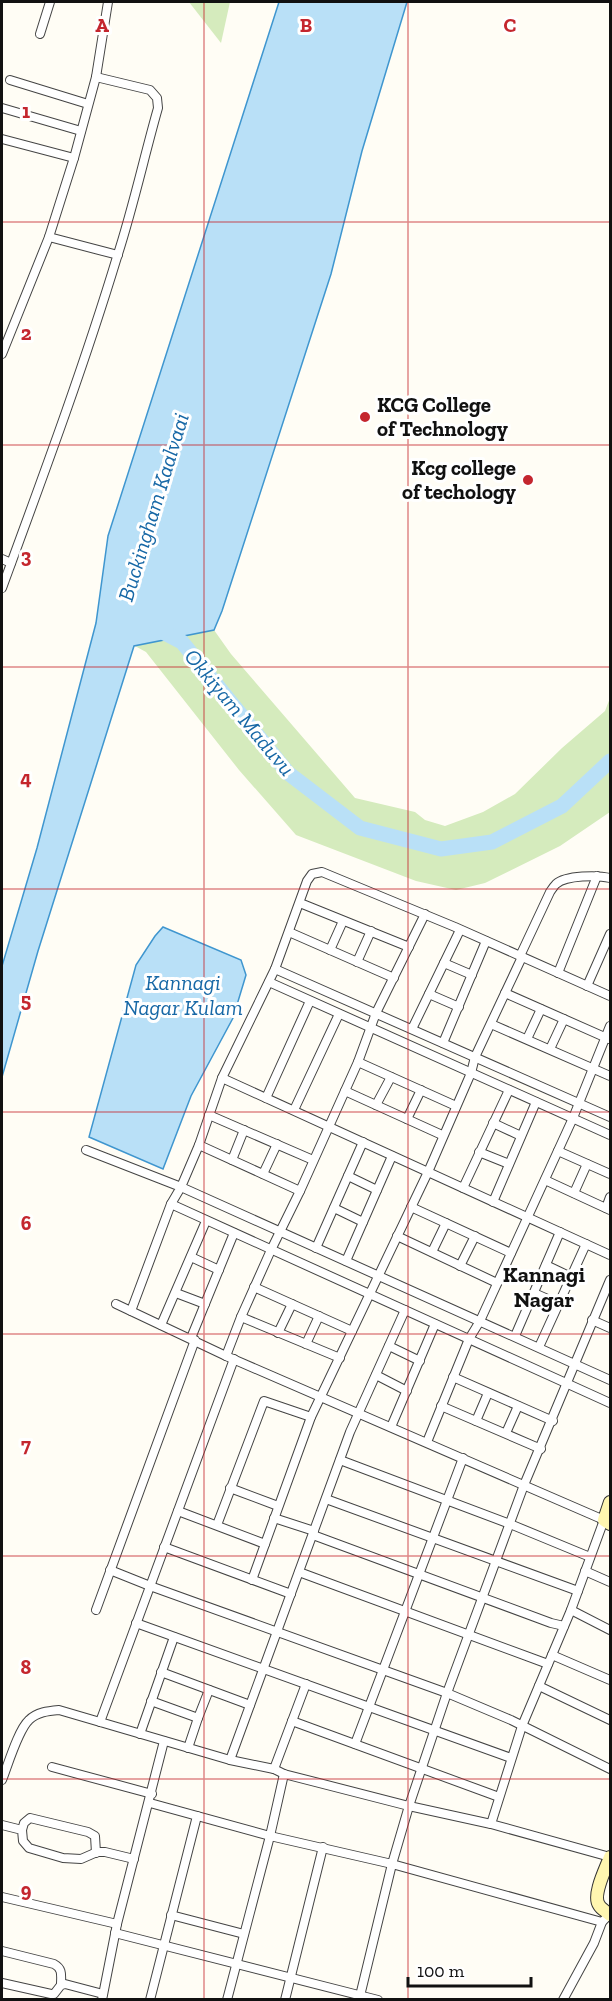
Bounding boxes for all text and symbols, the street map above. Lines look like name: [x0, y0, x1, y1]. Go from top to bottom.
text: A: [95, 13, 109, 37]
text: B: [300, 13, 312, 37]
text: C: [504, 13, 517, 37]
text: 1: [22, 99, 30, 123]
text: 2: [21, 321, 32, 345]
place label: KCG College of Technology: [377, 392, 508, 441]
water label: Buckingham Kaalvaai: [112, 410, 195, 604]
marker: KCG College of Technology: [358, 410, 372, 424]
place label: Kcg college of techology: [402, 455, 516, 504]
marker: Kcg college of techology: [521, 473, 535, 487]
text: 3: [21, 544, 32, 568]
water label: Okkiyam Maduvu: [179, 643, 301, 781]
text: 4: [20, 766, 32, 790]
water label: Kannagi Nagar Kulam: [123, 969, 243, 1021]
text: 5: [21, 988, 31, 1012]
text: 6: [21, 1211, 32, 1235]
district label: Kannagi Nagar: [503, 1261, 586, 1313]
text: 7: [21, 1433, 31, 1457]
text: 8: [21, 1655, 32, 1679]
text: 9: [21, 1878, 32, 1902]
scale bar: [408, 1950, 531, 1988]
text: 100 m: [417, 1960, 465, 1982]

